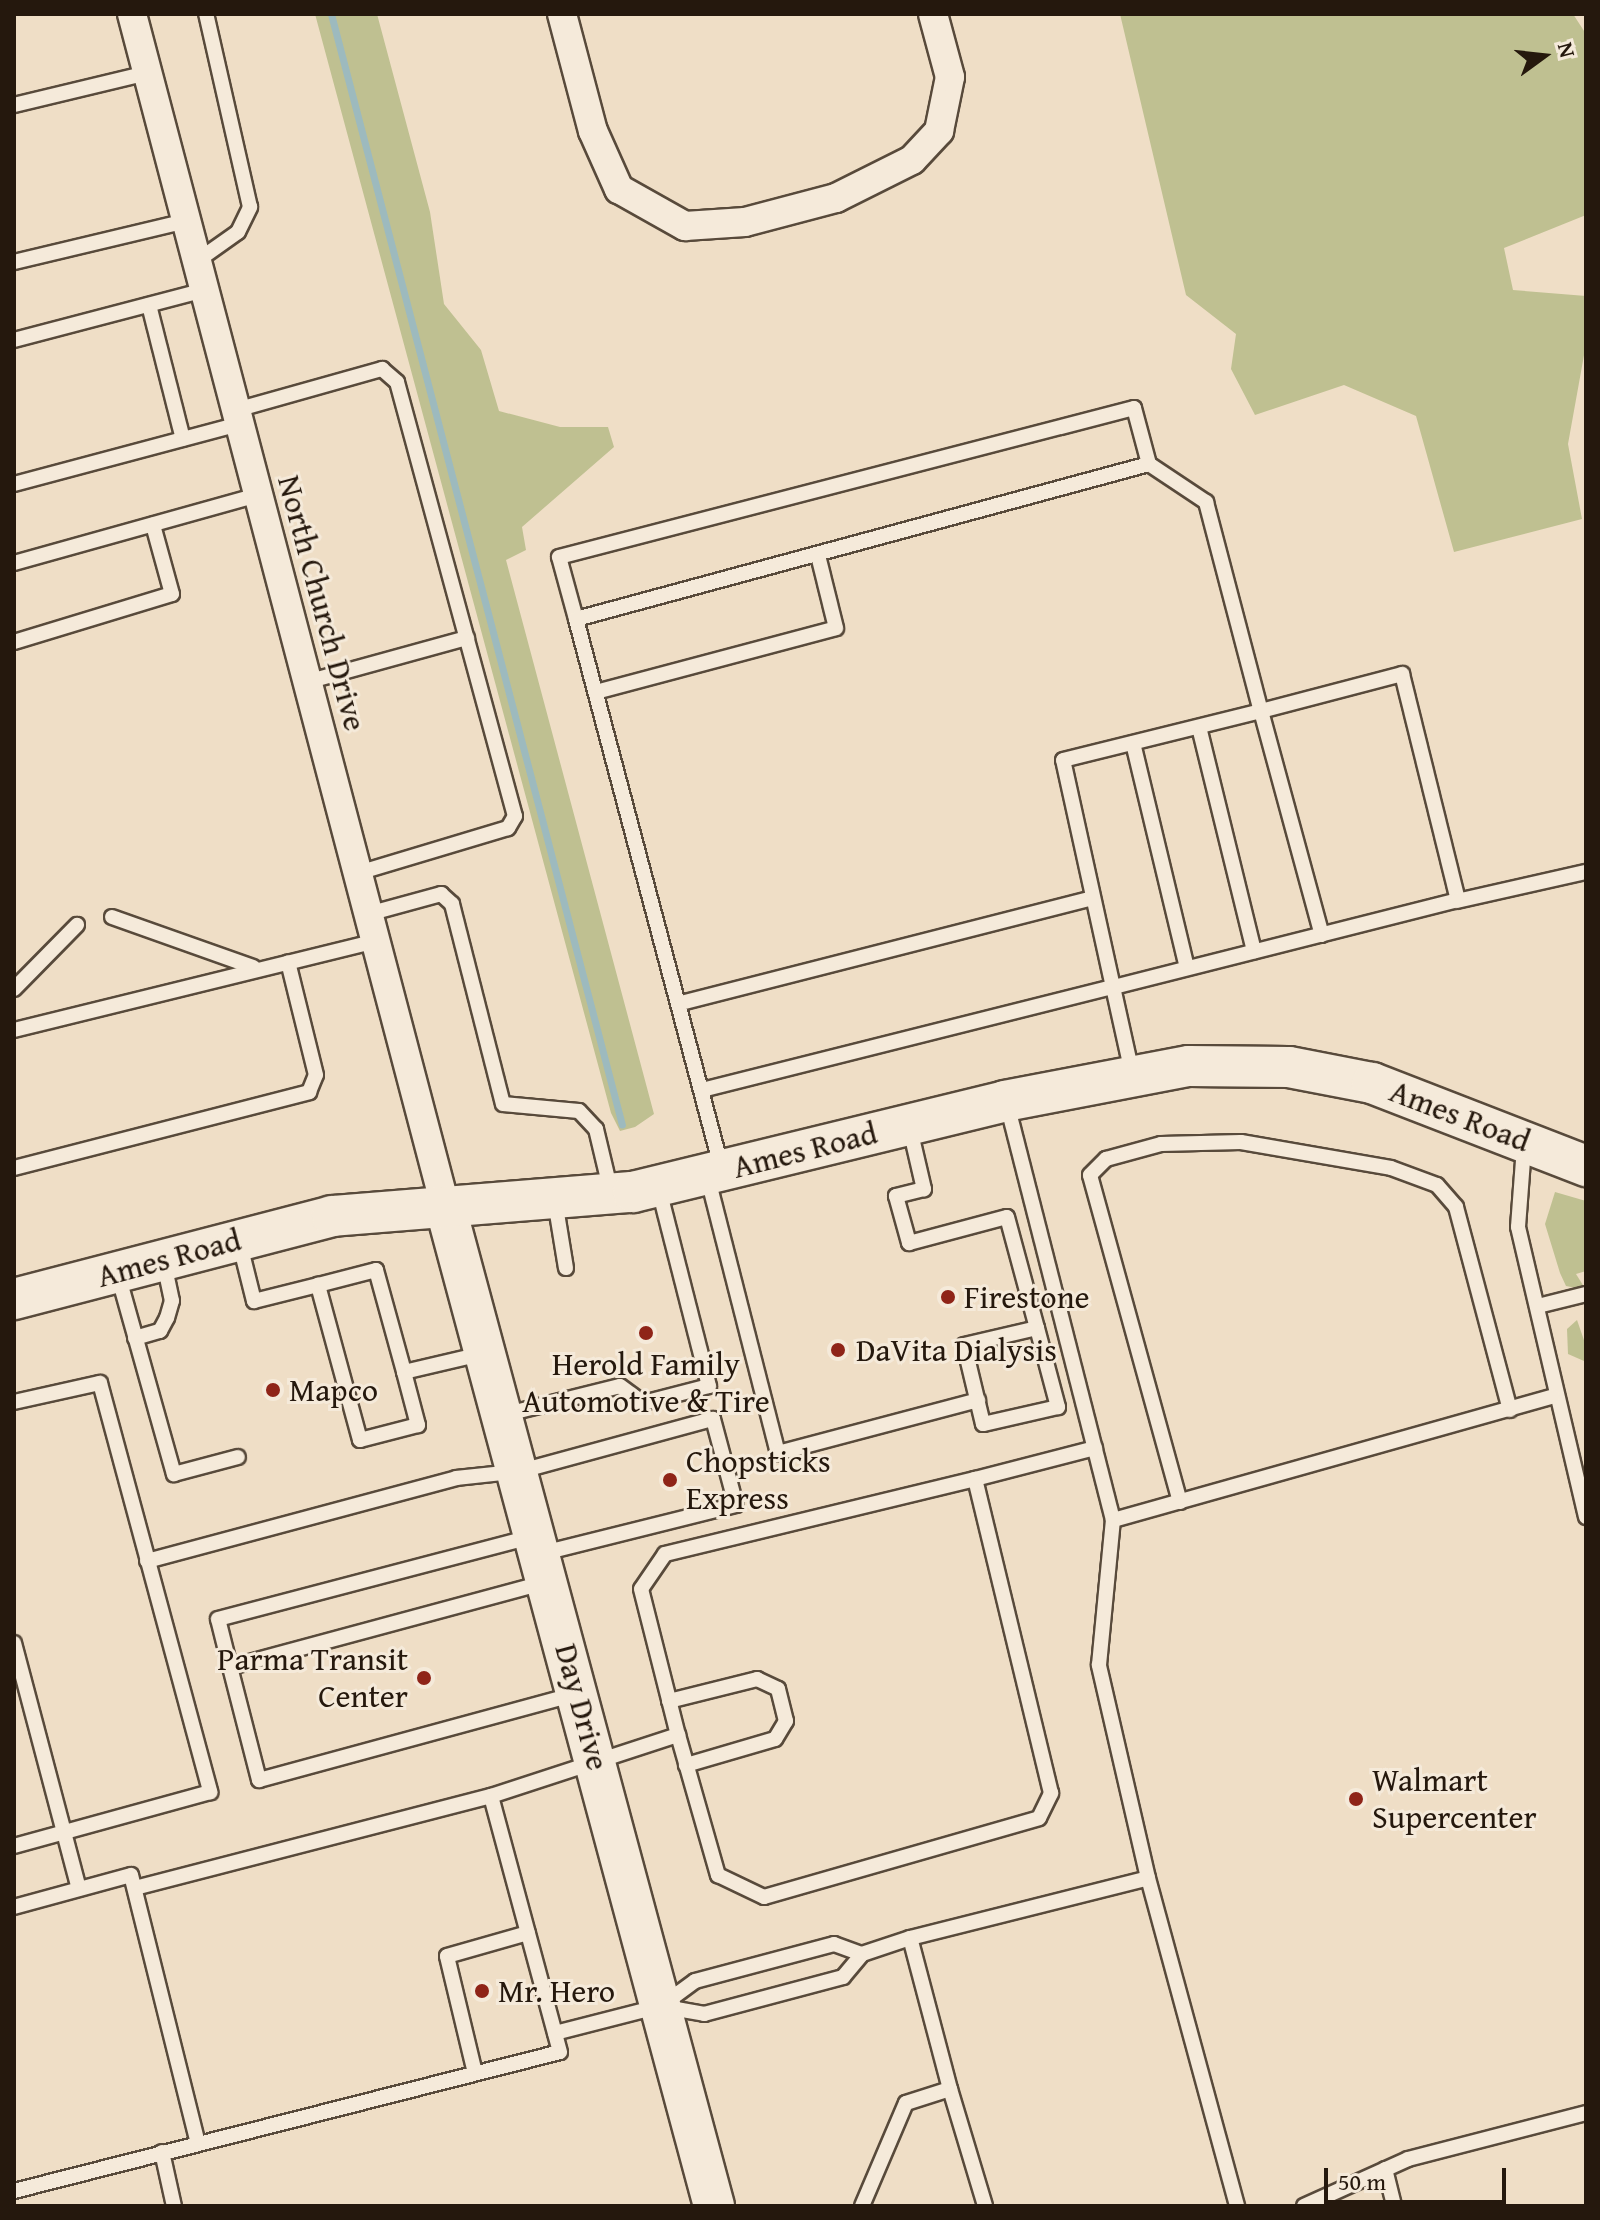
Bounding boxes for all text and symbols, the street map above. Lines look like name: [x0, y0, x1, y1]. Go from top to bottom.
north arrow: [1504, 16, 1584, 96]
text: N: [1550, 39, 1585, 61]
street label: North Church Drive: [269, 471, 375, 735]
street label: Ames Road: [1384, 1072, 1536, 1160]
street label: Ames Road: [729, 1114, 881, 1186]
street label: Ames Road: [93, 1220, 245, 1296]
place label: Firestone: [964, 1278, 1090, 1316]
marker: Firestone: [939, 1288, 957, 1306]
marker: Herold Family Automotive & Tire: [637, 1324, 655, 1342]
place label: DaVita Dialysis: [856, 1331, 1057, 1369]
marker: DaVita Dialysis: [827, 1339, 849, 1361]
place label: Herold Family Automotive & Tire: [522, 1346, 770, 1421]
place label: Mapco: [289, 1371, 378, 1409]
marker: Mapco: [264, 1381, 282, 1399]
place label: Chopsticks Express: [686, 1443, 831, 1518]
marker: Chopsticks Express: [661, 1471, 679, 1489]
street label: Day Drive: [547, 1640, 617, 1774]
place label: Parma Transit Center: [217, 1641, 408, 1716]
marker: Parma Transit Center: [415, 1669, 433, 1687]
place label: Walmart Supercenter: [1372, 1762, 1537, 1837]
marker: Walmart Supercenter: [1347, 1790, 1365, 1808]
place label: Mr. Hero: [498, 1972, 615, 2010]
marker: Mr. Hero: [473, 1982, 491, 2000]
scale bar: [1328, 2152, 1510, 2202]
text: 50 m: [1338, 2164, 1386, 2199]

